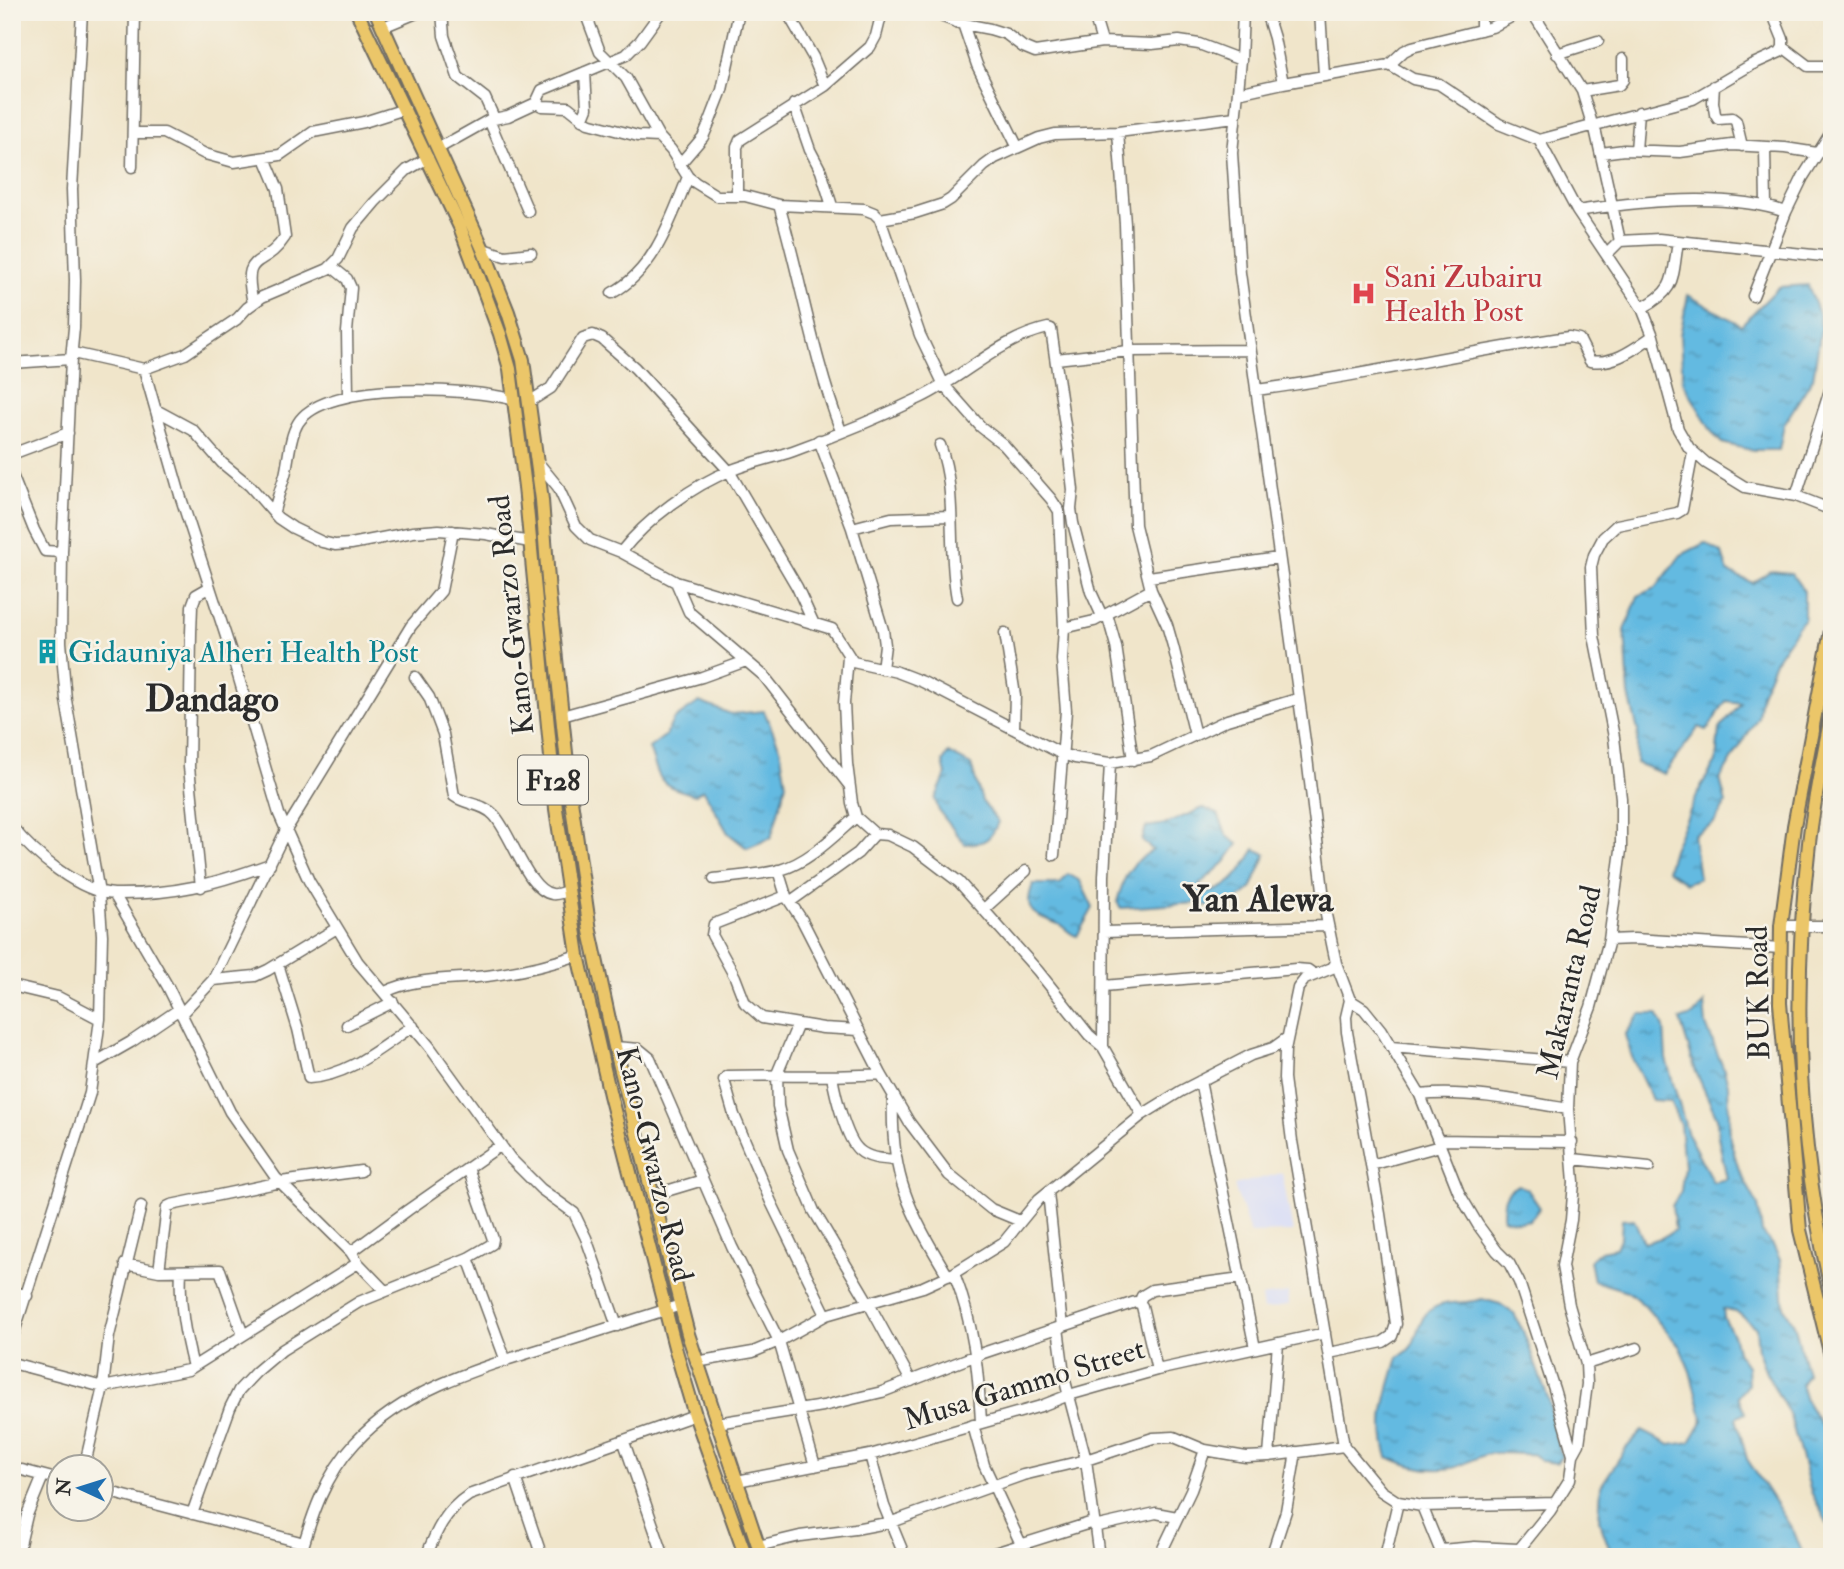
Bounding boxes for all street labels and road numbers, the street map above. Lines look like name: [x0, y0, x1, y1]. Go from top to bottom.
street label: Kano-Gwarzo Road: [480, 493, 542, 737]
road number: F128: [518, 756, 588, 804]
street label: Makaranta Road: [1529, 882, 1610, 1082]
street label: BUK Road: [1739, 925, 1778, 1061]
street label: Kano-Gwarzo Road: [607, 1043, 702, 1286]
street label: Musa Gammo Street: [899, 1330, 1149, 1439]

